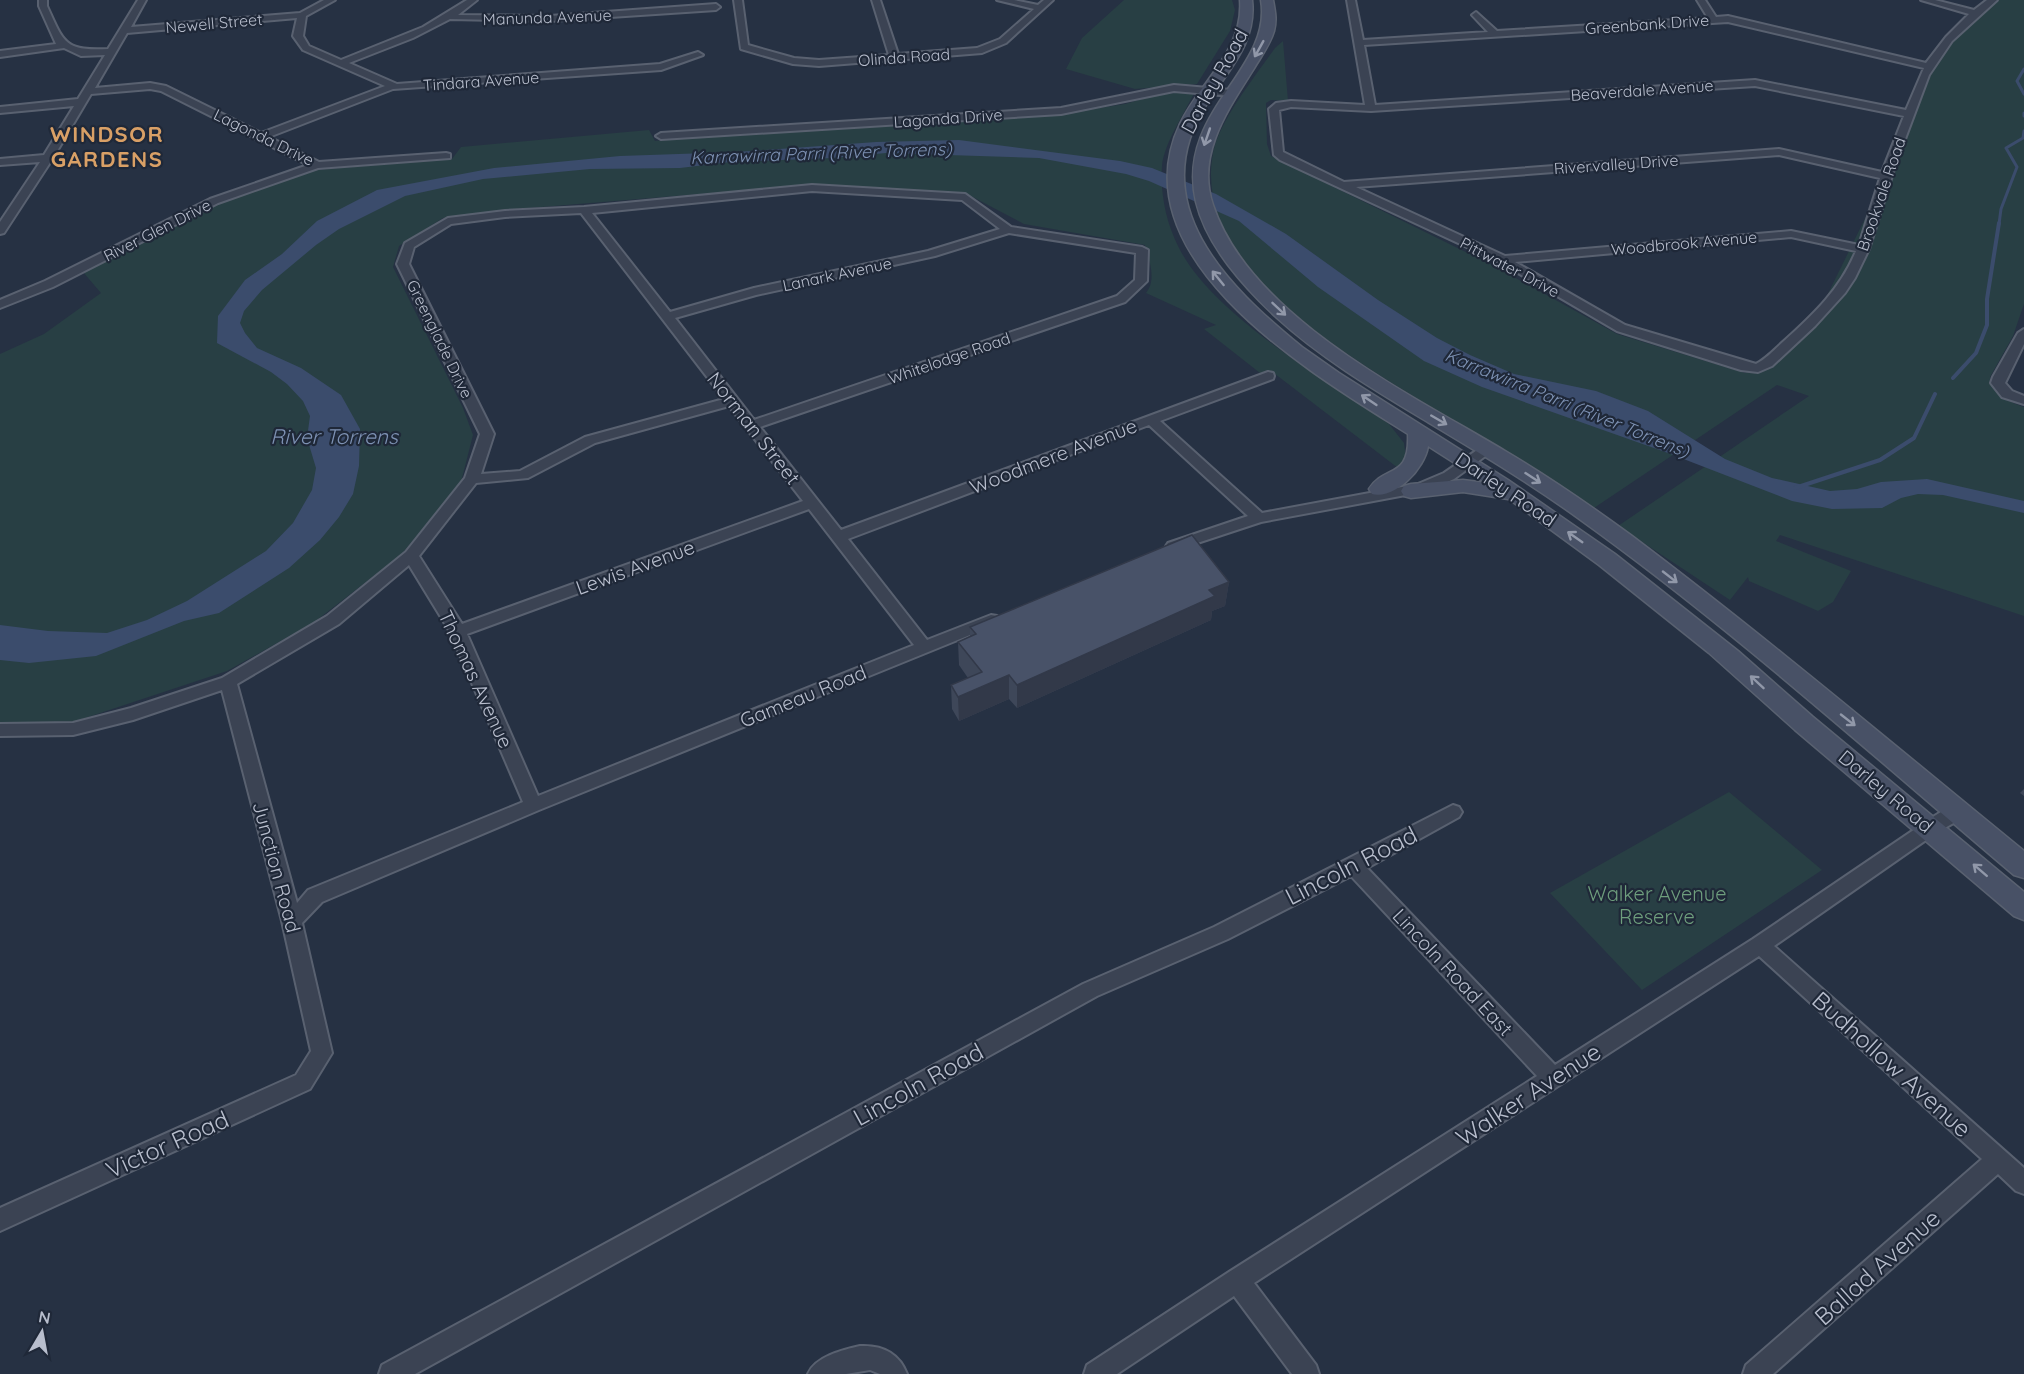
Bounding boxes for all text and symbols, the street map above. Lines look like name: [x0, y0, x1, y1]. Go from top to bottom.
street label: Manunda Avenue: [482, 5, 612, 29]
street label: Newell Street: [165, 9, 263, 37]
street label: Greenbank Drive: [1584, 10, 1710, 38]
street label: Darley Road: [1175, 24, 1253, 138]
one-way arrow: [1253, 40, 1265, 57]
street label: Olinda Road: [857, 44, 951, 70]
street label: Tindara Avenue: [422, 67, 540, 95]
street label: Beaverdale Avenue: [1570, 75, 1714, 105]
street label: Lagonda Drive: [211, 104, 317, 170]
street label: Lagonda Drive: [893, 104, 1003, 132]
district label: WINDSOR GARDENS: [50, 120, 164, 173]
one-way arrow: [1201, 128, 1212, 146]
street label: Brookvale Road: [1852, 135, 1910, 253]
water label: Karrawirra Parri (River Torrens): [690, 137, 953, 169]
street label: Rivervalley Drive: [1553, 150, 1679, 178]
street label: River Glen Drive: [100, 194, 214, 266]
street label: Woodbrook Avenue: [1610, 227, 1758, 259]
street label: Pittwater Drive: [1457, 232, 1563, 302]
street label: Lanark Avenue: [781, 253, 893, 295]
one-way arrow: [1211, 270, 1224, 286]
street label: Greenglade Drive: [403, 277, 477, 401]
one-way arrow: [1271, 302, 1286, 316]
street label: Whitelodge Road: [885, 328, 1013, 388]
water label: Karrawirra Parri (River Torrens): [1441, 343, 1694, 463]
street label: Norman Street: [702, 367, 806, 490]
one-way arrow: [1361, 394, 1377, 406]
street label: Woodmere Avenue: [966, 413, 1140, 499]
one-way arrow: [1430, 414, 1447, 426]
water label: River Torrens: [270, 423, 399, 449]
street label: Darley Road: [1451, 446, 1561, 532]
one-way arrow: [1524, 472, 1541, 484]
one-way arrow: [1567, 530, 1583, 543]
street label: Lewis Avenue: [572, 534, 698, 600]
one-way arrow: [1662, 570, 1678, 583]
street label: Thomas Avenue: [433, 606, 519, 752]
street label: Gameau Road: [736, 659, 870, 733]
one-way arrow: [1749, 675, 1764, 690]
one-way arrow: [1840, 713, 1856, 726]
street label: Darley Road: [1833, 744, 1939, 838]
street label: Junction Road: [248, 799, 306, 935]
street label: Lincoln Road: [1280, 819, 1422, 911]
one-way arrow: [1973, 863, 1988, 877]
park label: Walker Avenue Reserve: [1588, 881, 1726, 929]
street label: Lincoln Road East: [1388, 903, 1519, 1041]
street label: Budhollow Avenue: [1806, 985, 1978, 1143]
street label: Lincoln Road: [848, 1036, 988, 1132]
street label: Walker Avenue: [1450, 1036, 1606, 1152]
street label: Victor Road: [101, 1104, 233, 1184]
street label: Ballad Avenue: [1808, 1203, 1946, 1331]
north arrow: [12, 1302, 72, 1362]
text: N: [37, 1306, 52, 1328]

